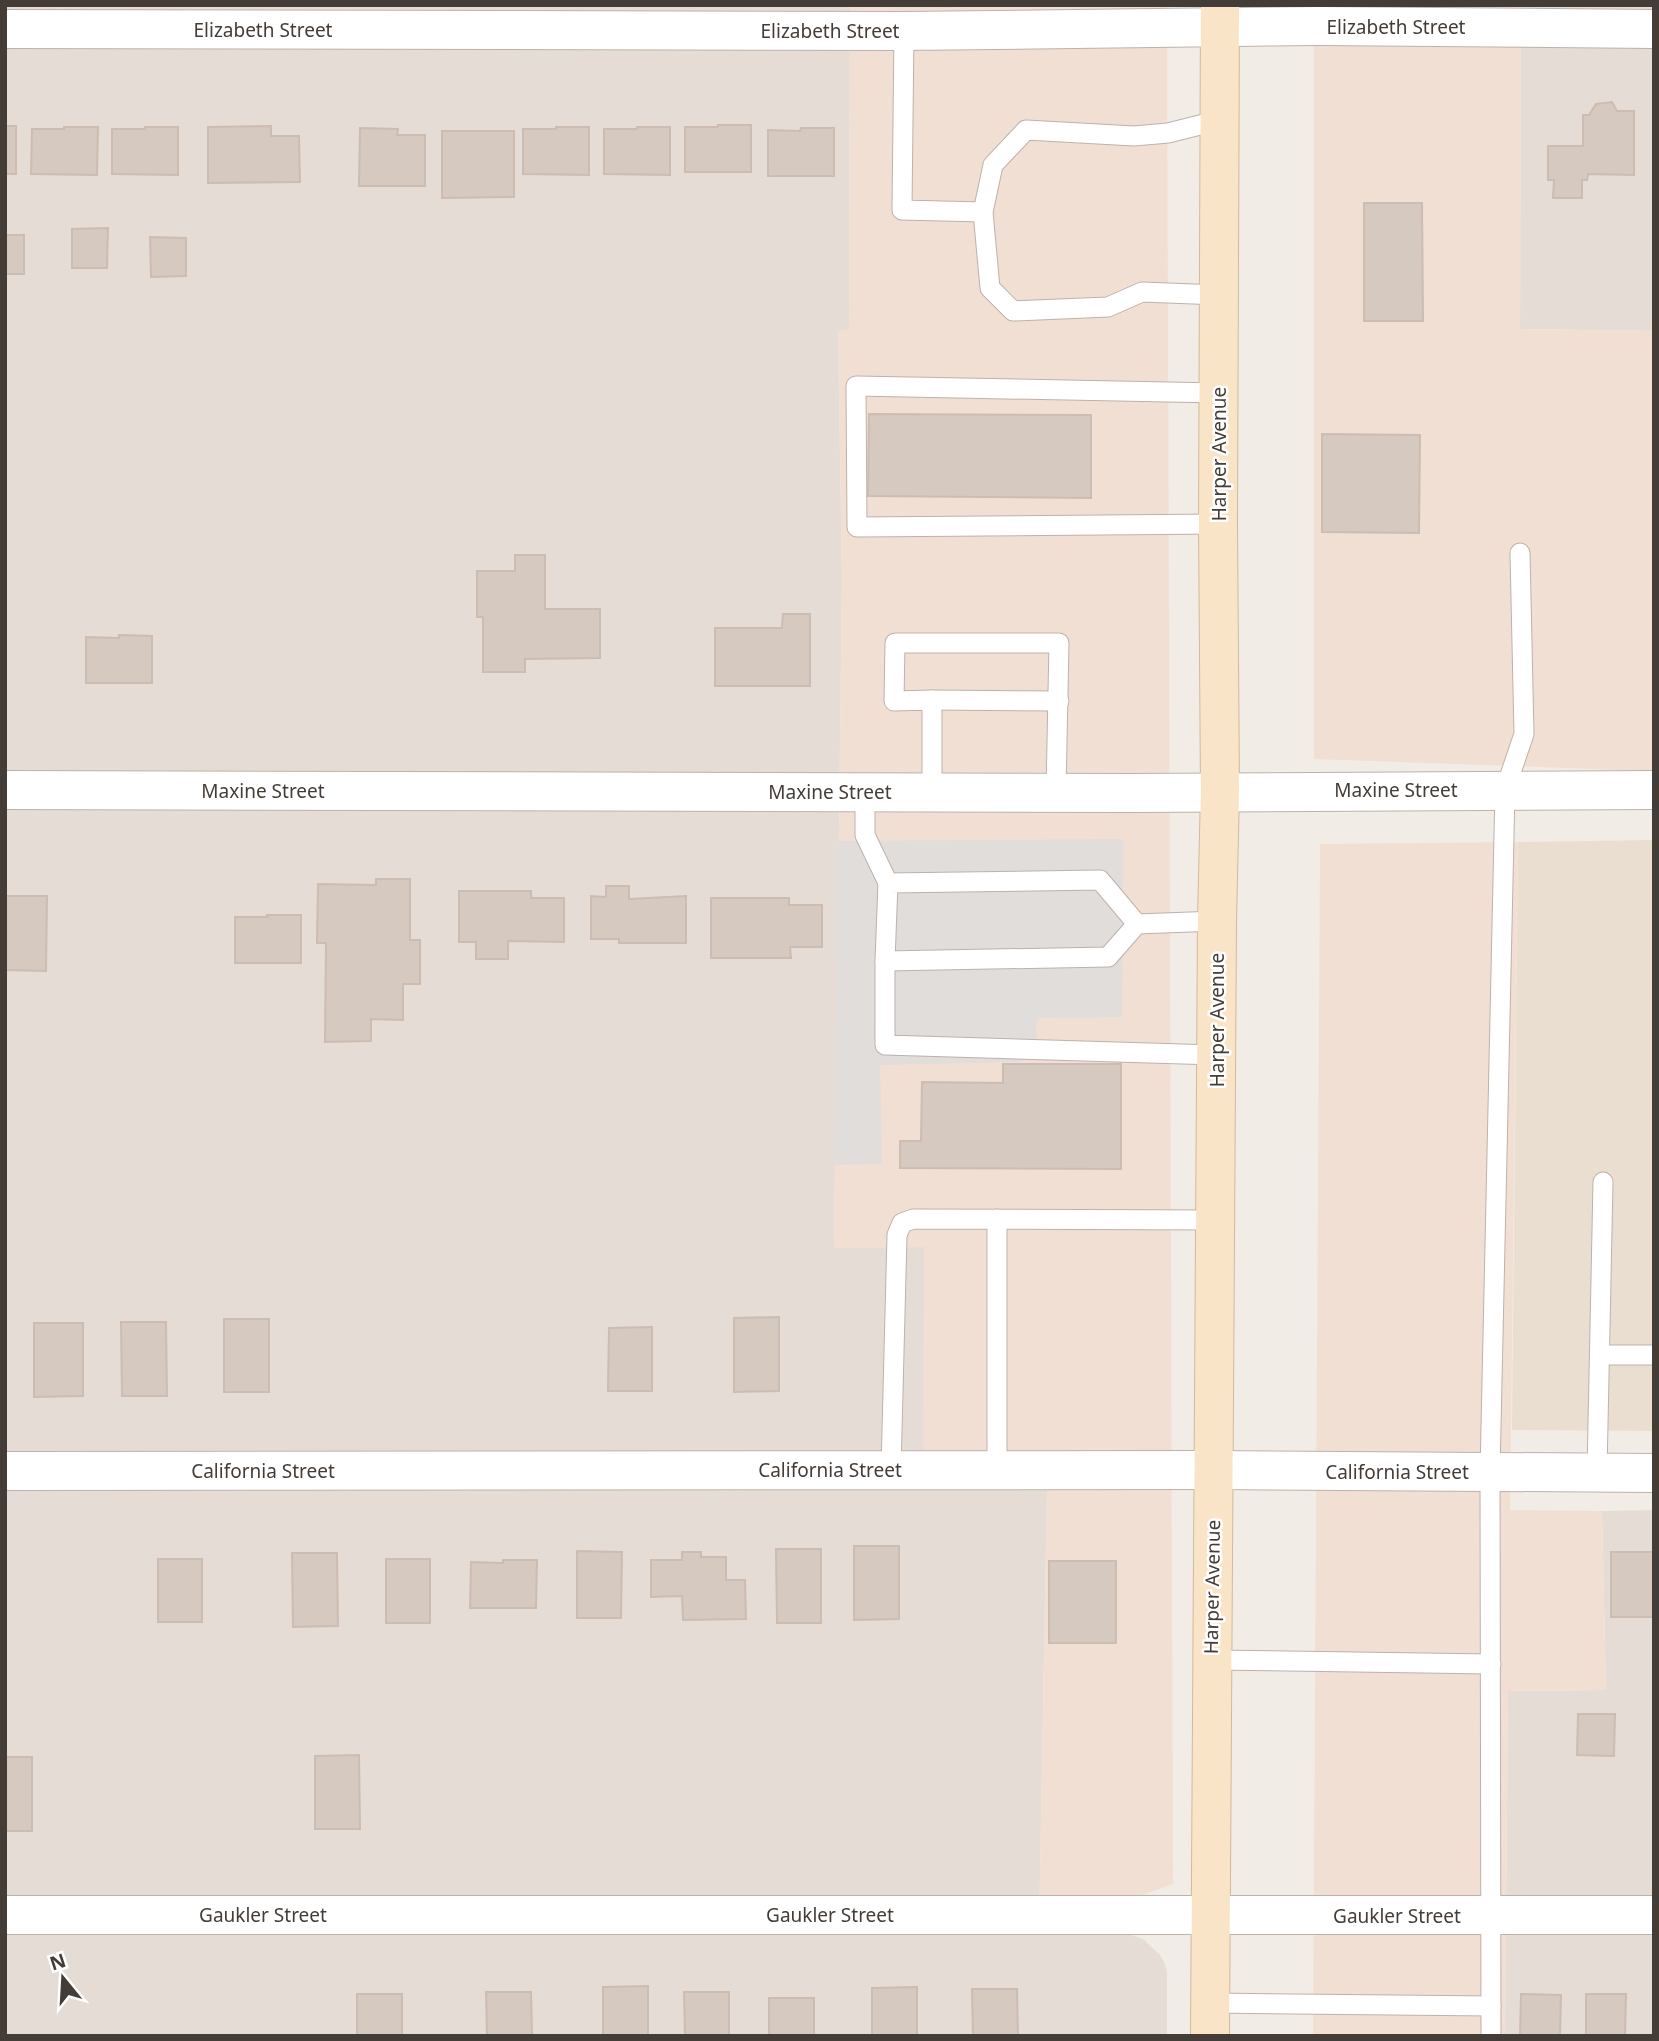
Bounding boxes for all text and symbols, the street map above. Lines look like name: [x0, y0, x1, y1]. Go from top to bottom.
street label: Elizabeth Street: [1327, 14, 1466, 40]
street label: Elizabeth Street: [194, 17, 333, 43]
street label: Elizabeth Street: [761, 18, 900, 44]
street label: Harper Avenue: [1206, 387, 1232, 521]
street label: Maxine Street: [1334, 777, 1458, 803]
street label: Maxine Street: [201, 778, 325, 804]
street label: Maxine Street: [768, 779, 892, 805]
street label: Harper Avenue: [1204, 953, 1230, 1087]
street label: California Street: [758, 1457, 902, 1483]
street label: California Street: [191, 1458, 335, 1484]
street label: California Street: [1325, 1459, 1469, 1485]
street label: Harper Avenue: [1198, 1520, 1226, 1654]
street label: Gaukler Street: [199, 1902, 327, 1928]
street label: Gaukler Street: [766, 1902, 894, 1928]
street label: Gaukler Street: [1333, 1903, 1461, 1929]
north arrow: [28, 1943, 98, 2013]
text: N: [46, 1947, 69, 1977]

